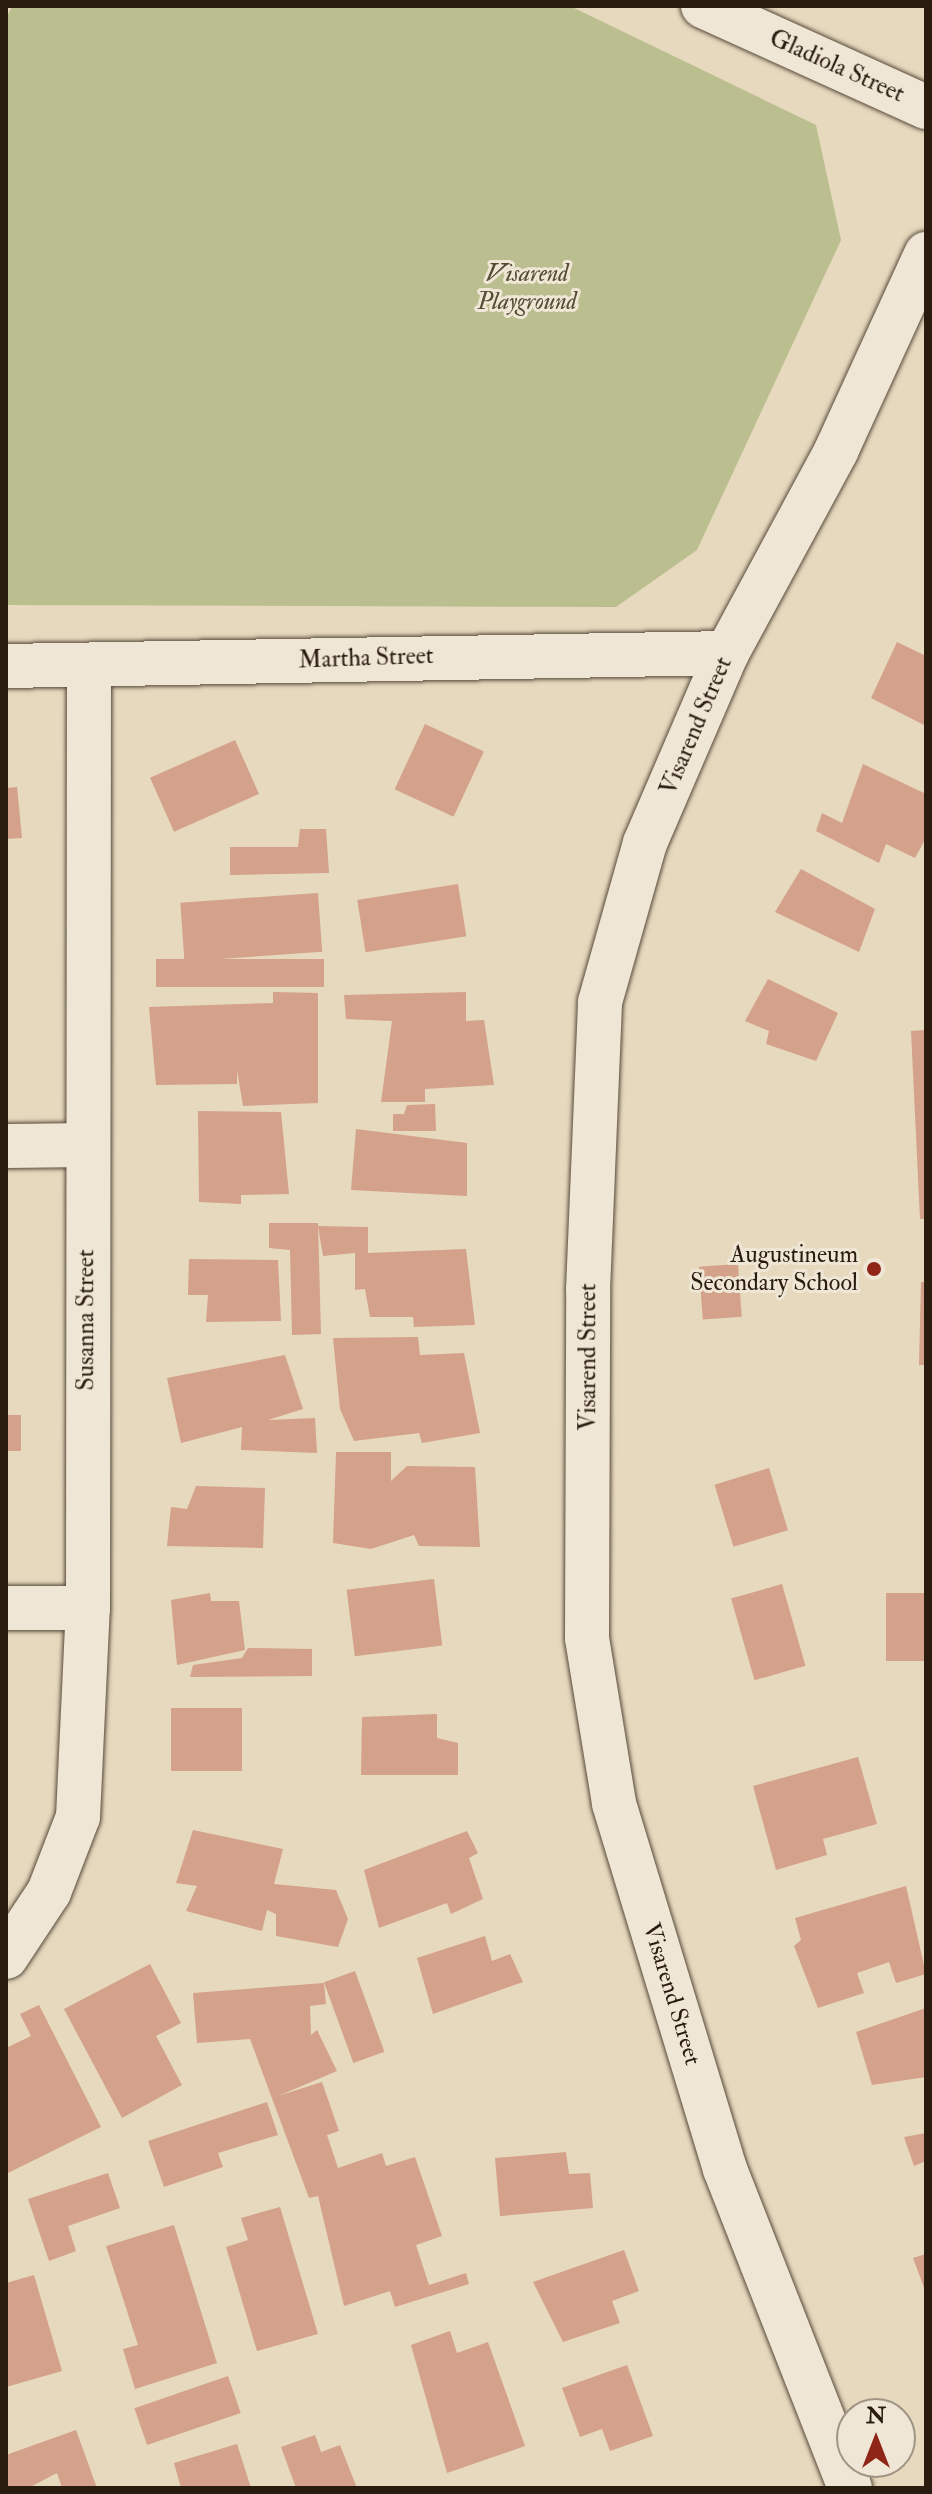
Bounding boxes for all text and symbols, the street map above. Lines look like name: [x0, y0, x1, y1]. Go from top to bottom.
street label: Gladiola Street: [765, 23, 909, 109]
park label: Visarend Playground: [477, 260, 577, 316]
street label: Martha Street: [298, 641, 434, 675]
street label: Visarend Street: [654, 653, 738, 799]
place label: Augustineum Secondary School: [690, 1241, 858, 1297]
street label: Susanna Street: [72, 1249, 100, 1391]
marker: Augustineum Secondary School: [865, 1260, 883, 1278]
street label: Visarend Street: [574, 1283, 602, 1431]
street label: Visarend Street: [637, 1919, 707, 2069]
north arrow: [836, 2398, 916, 2478]
text: N: [866, 2402, 886, 2430]

